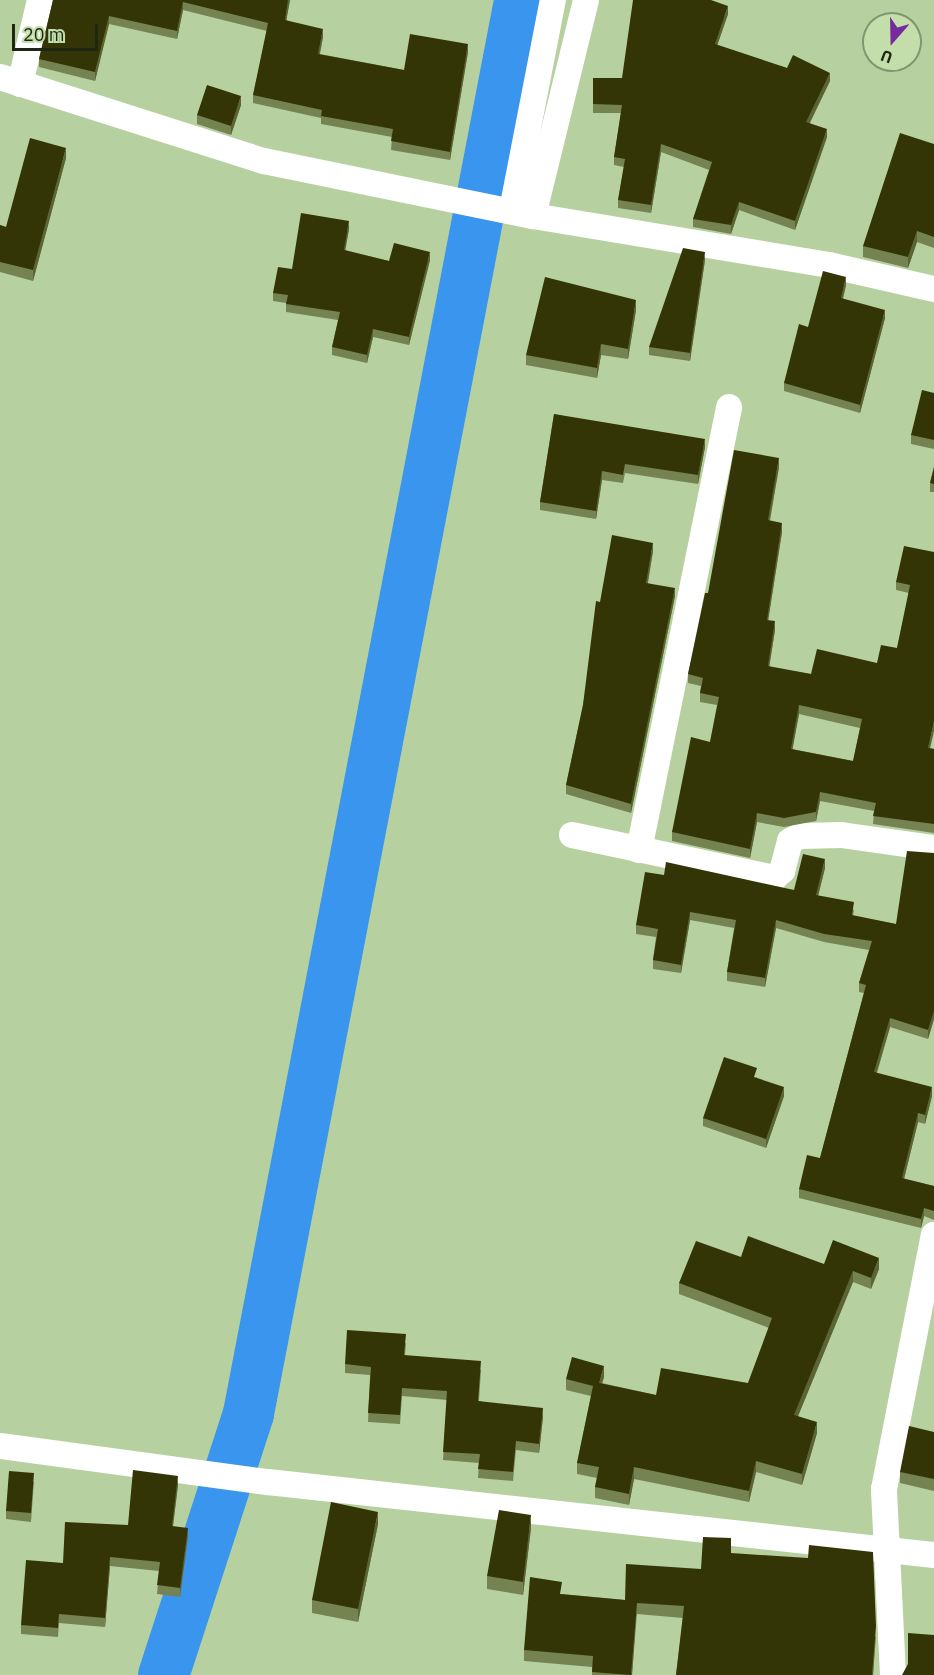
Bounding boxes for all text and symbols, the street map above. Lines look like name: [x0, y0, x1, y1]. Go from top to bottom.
scale bar: [15, 12, 100, 50]
north arrow: [862, 12, 922, 72]
text: 20 m: [23, 23, 65, 46]
text: U: [878, 46, 895, 68]

